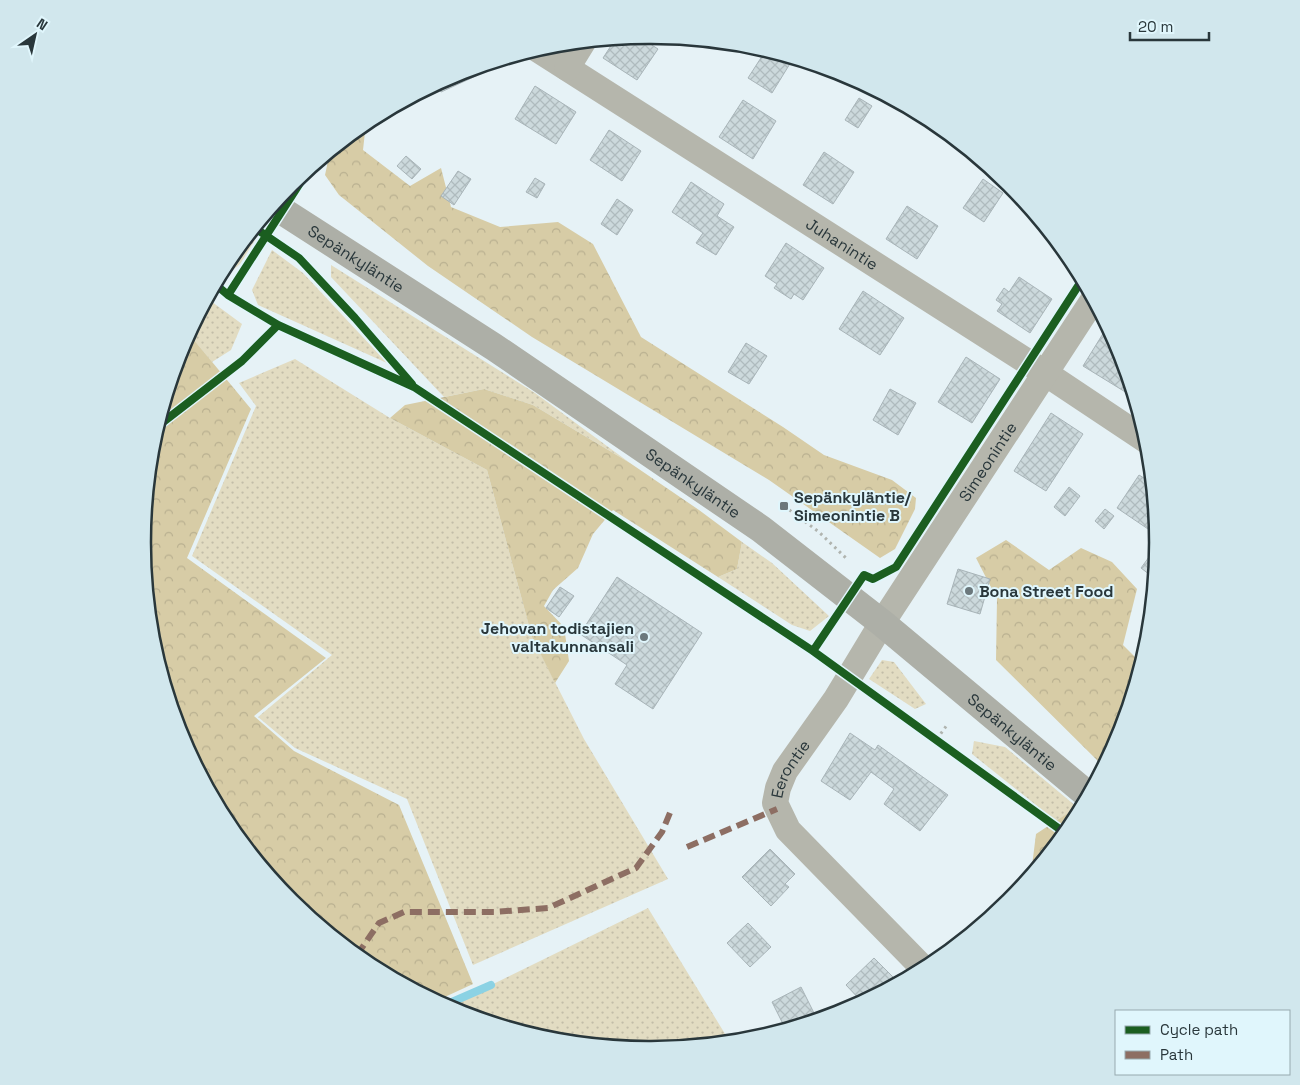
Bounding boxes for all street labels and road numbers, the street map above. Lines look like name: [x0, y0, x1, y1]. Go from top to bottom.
street label: Juhanintie: [802, 213, 882, 275]
street label: Sepänkyläntie: [304, 220, 408, 298]
street label: Simeonintie: [954, 418, 1022, 506]
street label: Sepänkyläntie: [642, 444, 745, 523]
street label: Sepänkyläntie: [963, 689, 1061, 776]
street label: Eerontie: [766, 736, 815, 800]

